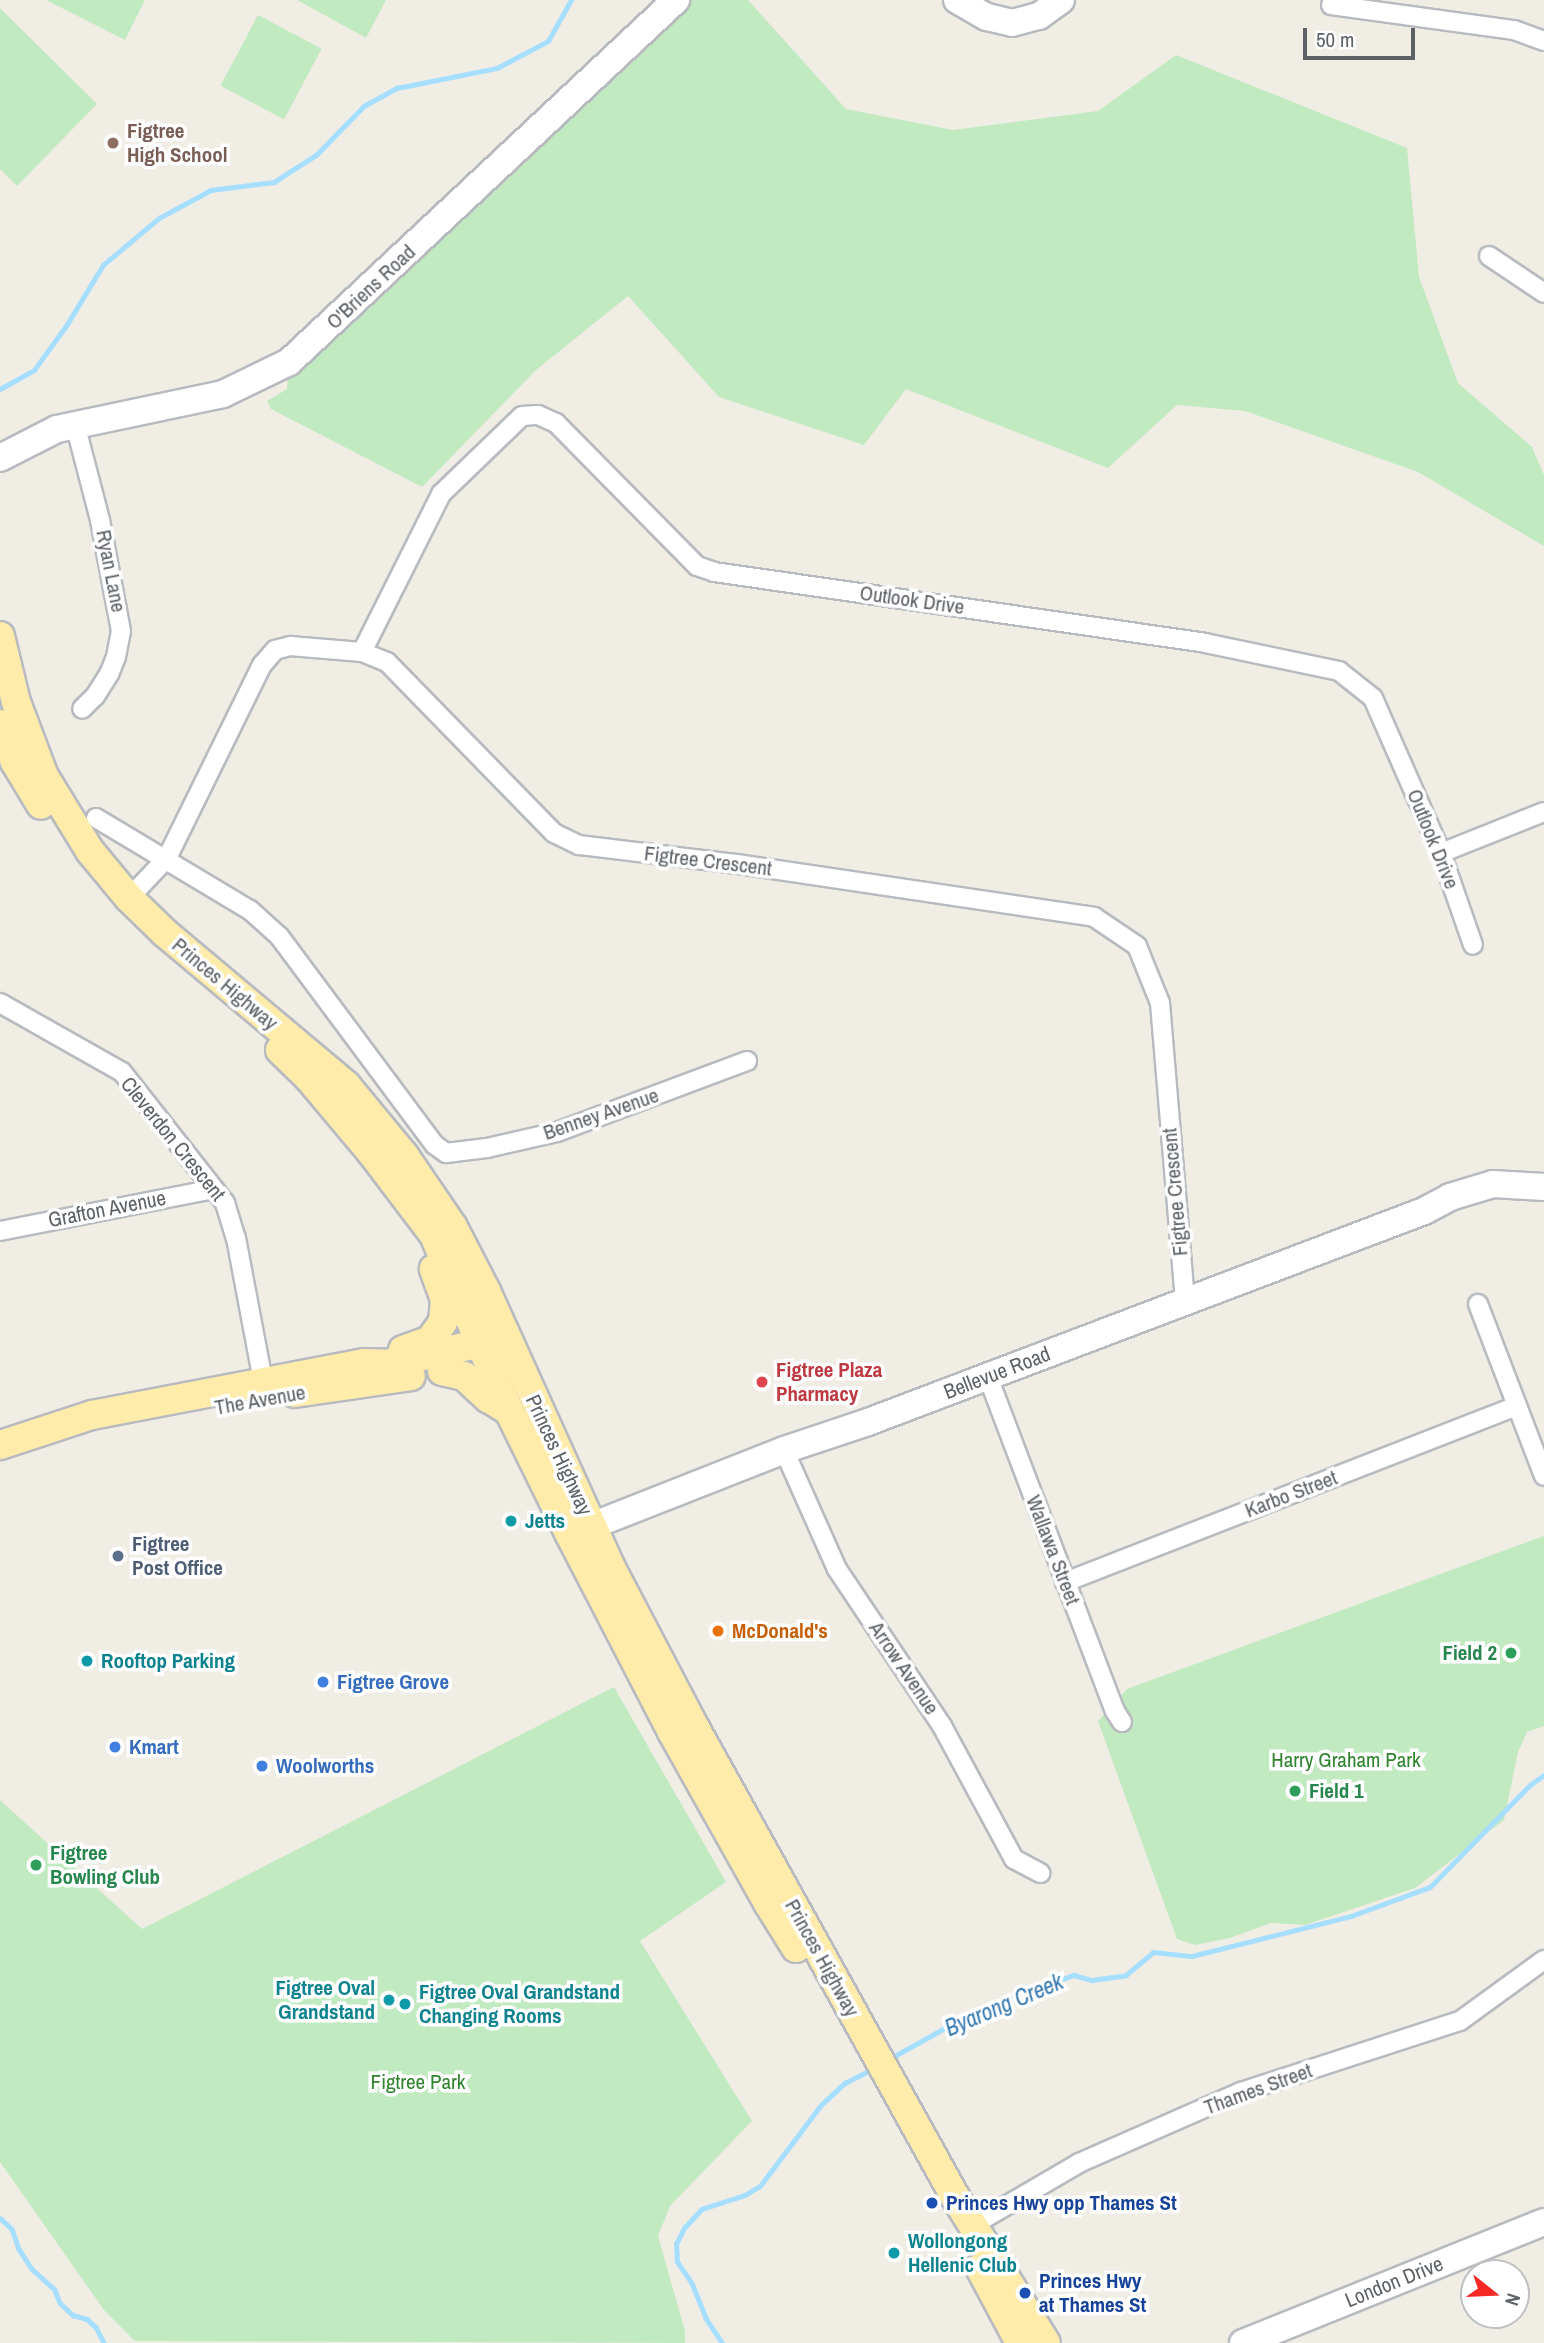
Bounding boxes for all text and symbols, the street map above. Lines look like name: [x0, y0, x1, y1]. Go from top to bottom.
scale bar: [1306, 14, 1418, 58]
text: 50 m: [1316, 25, 1354, 54]
place label: Figtree High School: [127, 118, 227, 168]
marker: Figtree High School: [105, 135, 121, 151]
street label: O'Briens Road: [321, 239, 421, 335]
street label: Ryan Lane: [91, 528, 131, 614]
street label: Outlook Drive: [858, 580, 966, 620]
street label: Outlook Drive: [1402, 785, 1464, 893]
street label: Figtree Crescent: [643, 841, 773, 881]
street label: Princes Highway: [167, 933, 283, 1035]
street label: Cleverdon Crescent: [115, 1072, 231, 1206]
street label: Benney Avenue: [540, 1082, 662, 1146]
street label: Figtree Crescent: [1157, 1127, 1193, 1257]
street label: Grafton Avenue: [46, 1185, 168, 1233]
street label: Bellevue Road: [940, 1341, 1054, 1405]
place label: Figtree Plaza Pharmacy: [776, 1357, 882, 1407]
marker: Figtree Plaza Pharmacy: [754, 1374, 770, 1390]
street label: The Avenue: [212, 1380, 308, 1420]
street label: Princes Highway: [520, 1391, 598, 1519]
street label: Karbo Street: [1241, 1465, 1341, 1523]
street label: Wallawa Street: [1021, 1492, 1085, 1608]
place label: Jetts: [525, 1508, 565, 1534]
marker: Jetts: [503, 1513, 519, 1529]
place label: Figtree Post Office: [132, 1531, 223, 1581]
marker: Figtree Post Office: [110, 1548, 126, 1564]
street label: Arrow Avenue: [863, 1616, 945, 1720]
place label: McDonald's: [732, 1618, 828, 1644]
marker: McDonald's: [710, 1623, 726, 1639]
place label: Field 2: [1442, 1640, 1497, 1666]
marker: Field 2: [1503, 1645, 1519, 1661]
place label: Rooftop Parking: [101, 1648, 235, 1674]
marker: Rooftop Parking: [79, 1653, 95, 1669]
place label: Figtree Grove: [337, 1669, 449, 1695]
marker: Figtree Grove: [315, 1674, 331, 1690]
place label: Kmart: [129, 1734, 179, 1760]
marker: Kmart: [107, 1739, 123, 1755]
park label: Harry Graham Park: [1271, 1747, 1421, 1773]
place label: Woolworths: [276, 1753, 374, 1779]
marker: Woolworths: [254, 1758, 270, 1774]
place label: Field 1: [1309, 1778, 1364, 1804]
marker: Field 1: [1287, 1783, 1303, 1799]
place label: Figtree Bowling Club: [50, 1840, 160, 1890]
marker: Figtree Bowling Club: [28, 1857, 44, 1873]
street label: Princes Highway: [779, 1895, 865, 2021]
water label: Byarong Creek: [941, 1968, 1067, 2042]
place label: Figtree Oval Grandstand: [275, 1975, 375, 2025]
place label: Figtree Oval Grandstand Changing Rooms: [419, 1979, 620, 2029]
marker: Figtree Oval Grandstand: [381, 1992, 397, 2008]
marker: Figtree Oval Grandstand Changing Rooms: [397, 1996, 413, 2012]
street label: Thames Street: [1201, 2058, 1315, 2120]
park label: Figtree Park: [371, 2069, 465, 2095]
place label: Princes Hwy opp Thames St: [946, 2190, 1177, 2216]
marker: Princes Hwy opp Thames St: [924, 2195, 940, 2211]
place label: Wollongong Hellenic Club: [908, 2228, 1017, 2278]
marker: Wollongong Hellenic Club: [886, 2245, 902, 2261]
street label: London Drive: [1341, 2251, 1447, 2313]
north arrow: [1460, 2259, 1530, 2329]
place label: Princes Hwy at Thames St: [1039, 2268, 1146, 2318]
marker: Princes Hwy at Thames St: [1017, 2285, 1033, 2301]
text: N: [1499, 2291, 1527, 2309]

